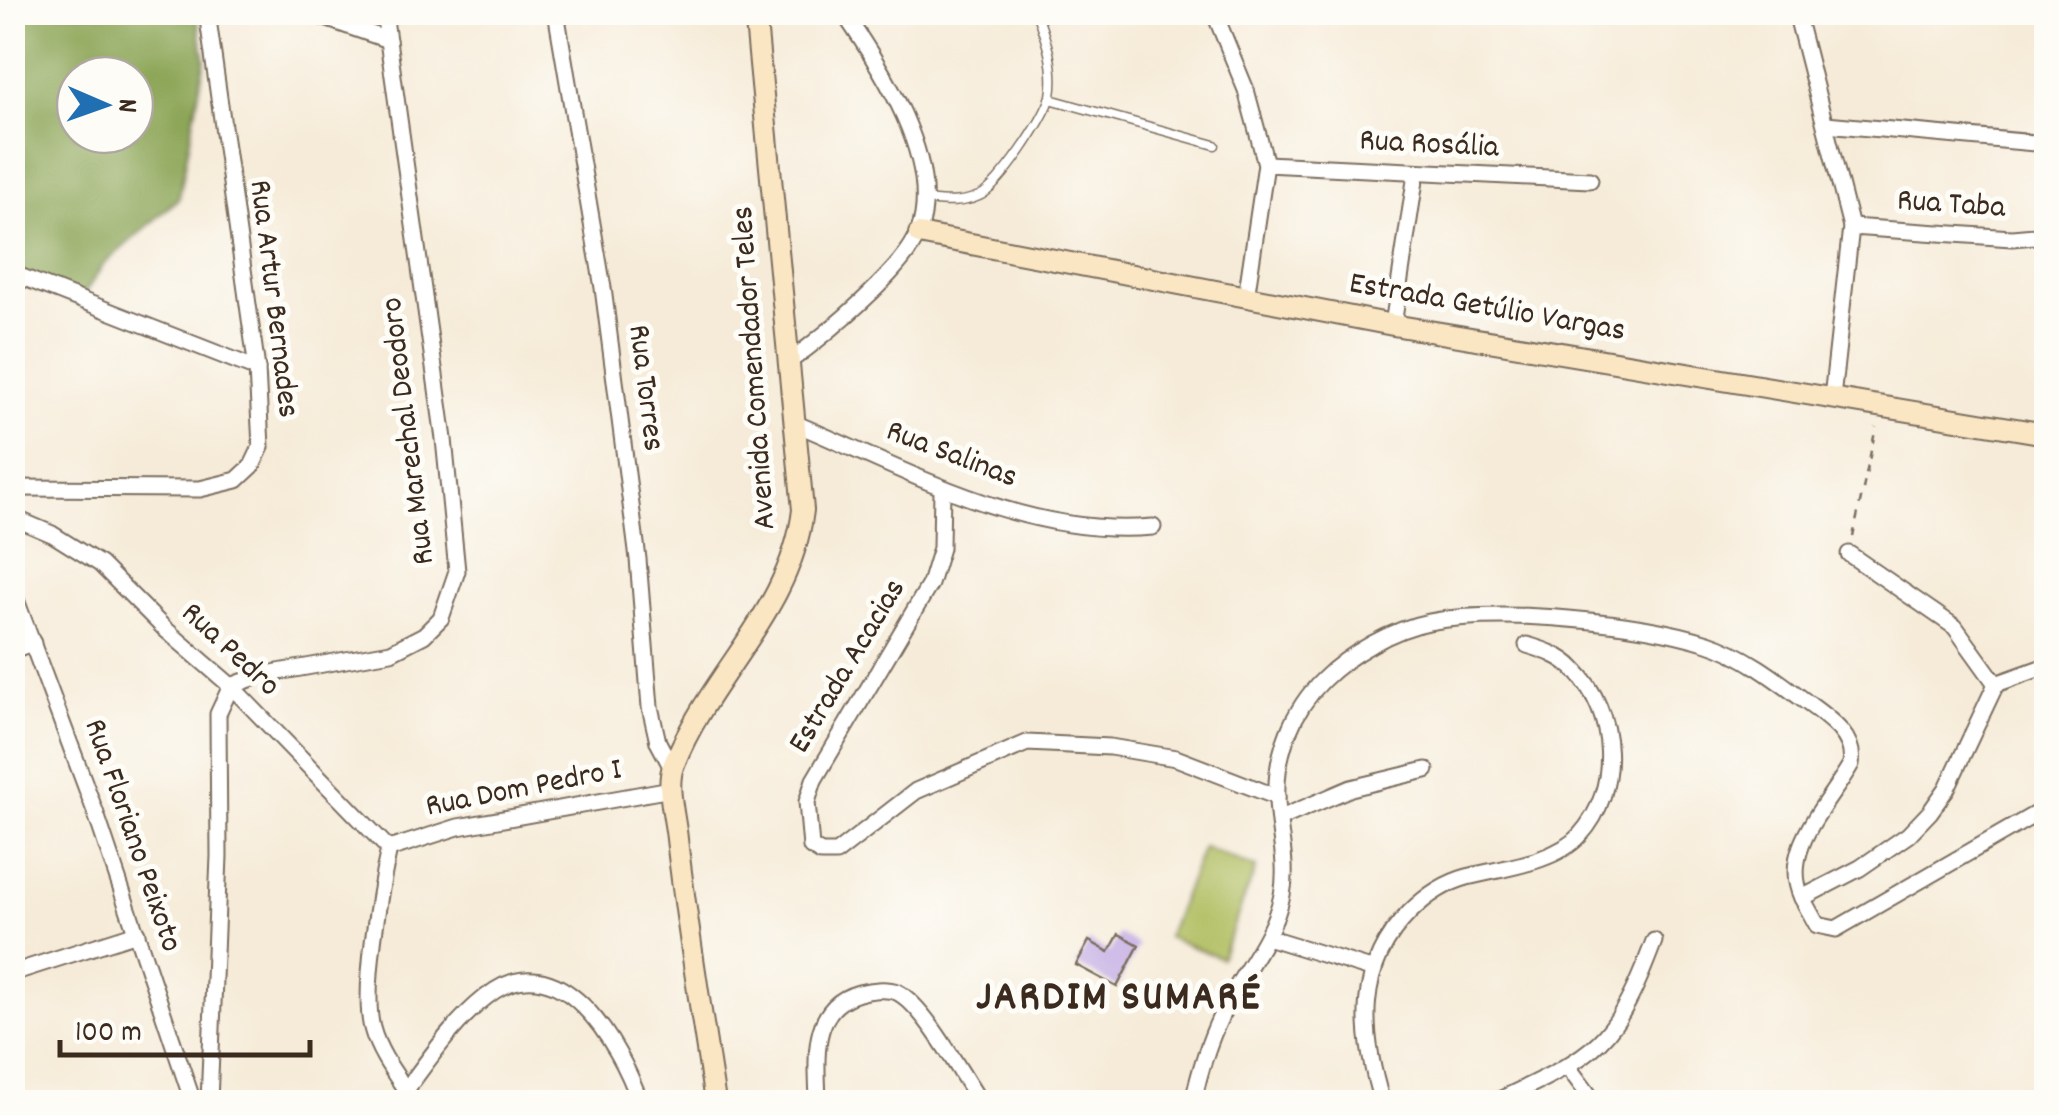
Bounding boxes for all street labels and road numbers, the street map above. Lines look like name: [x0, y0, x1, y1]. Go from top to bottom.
street label: Rua Rosália: [1358, 119, 1501, 173]
street label: Rua Artur Bernades: [235, 177, 309, 421]
street label: Rua Taba: [1895, 179, 2008, 233]
street label: Avenida Comendador Teles: [722, 205, 790, 531]
street label: Estrada Getúlio Vargas: [1345, 262, 1629, 356]
street label: Rua Marechal Deodoro: [371, 295, 449, 567]
street label: Rua Torres: [613, 322, 675, 454]
street label: Rua Salinas: [879, 410, 1023, 502]
street label: Estrada Acacias: [779, 571, 919, 763]
street label: Rua Pedro: [169, 593, 289, 709]
street label: Rua Floriano Peixoto: [70, 713, 192, 959]
street label: Rua Dom Pedro I: [422, 748, 626, 832]

